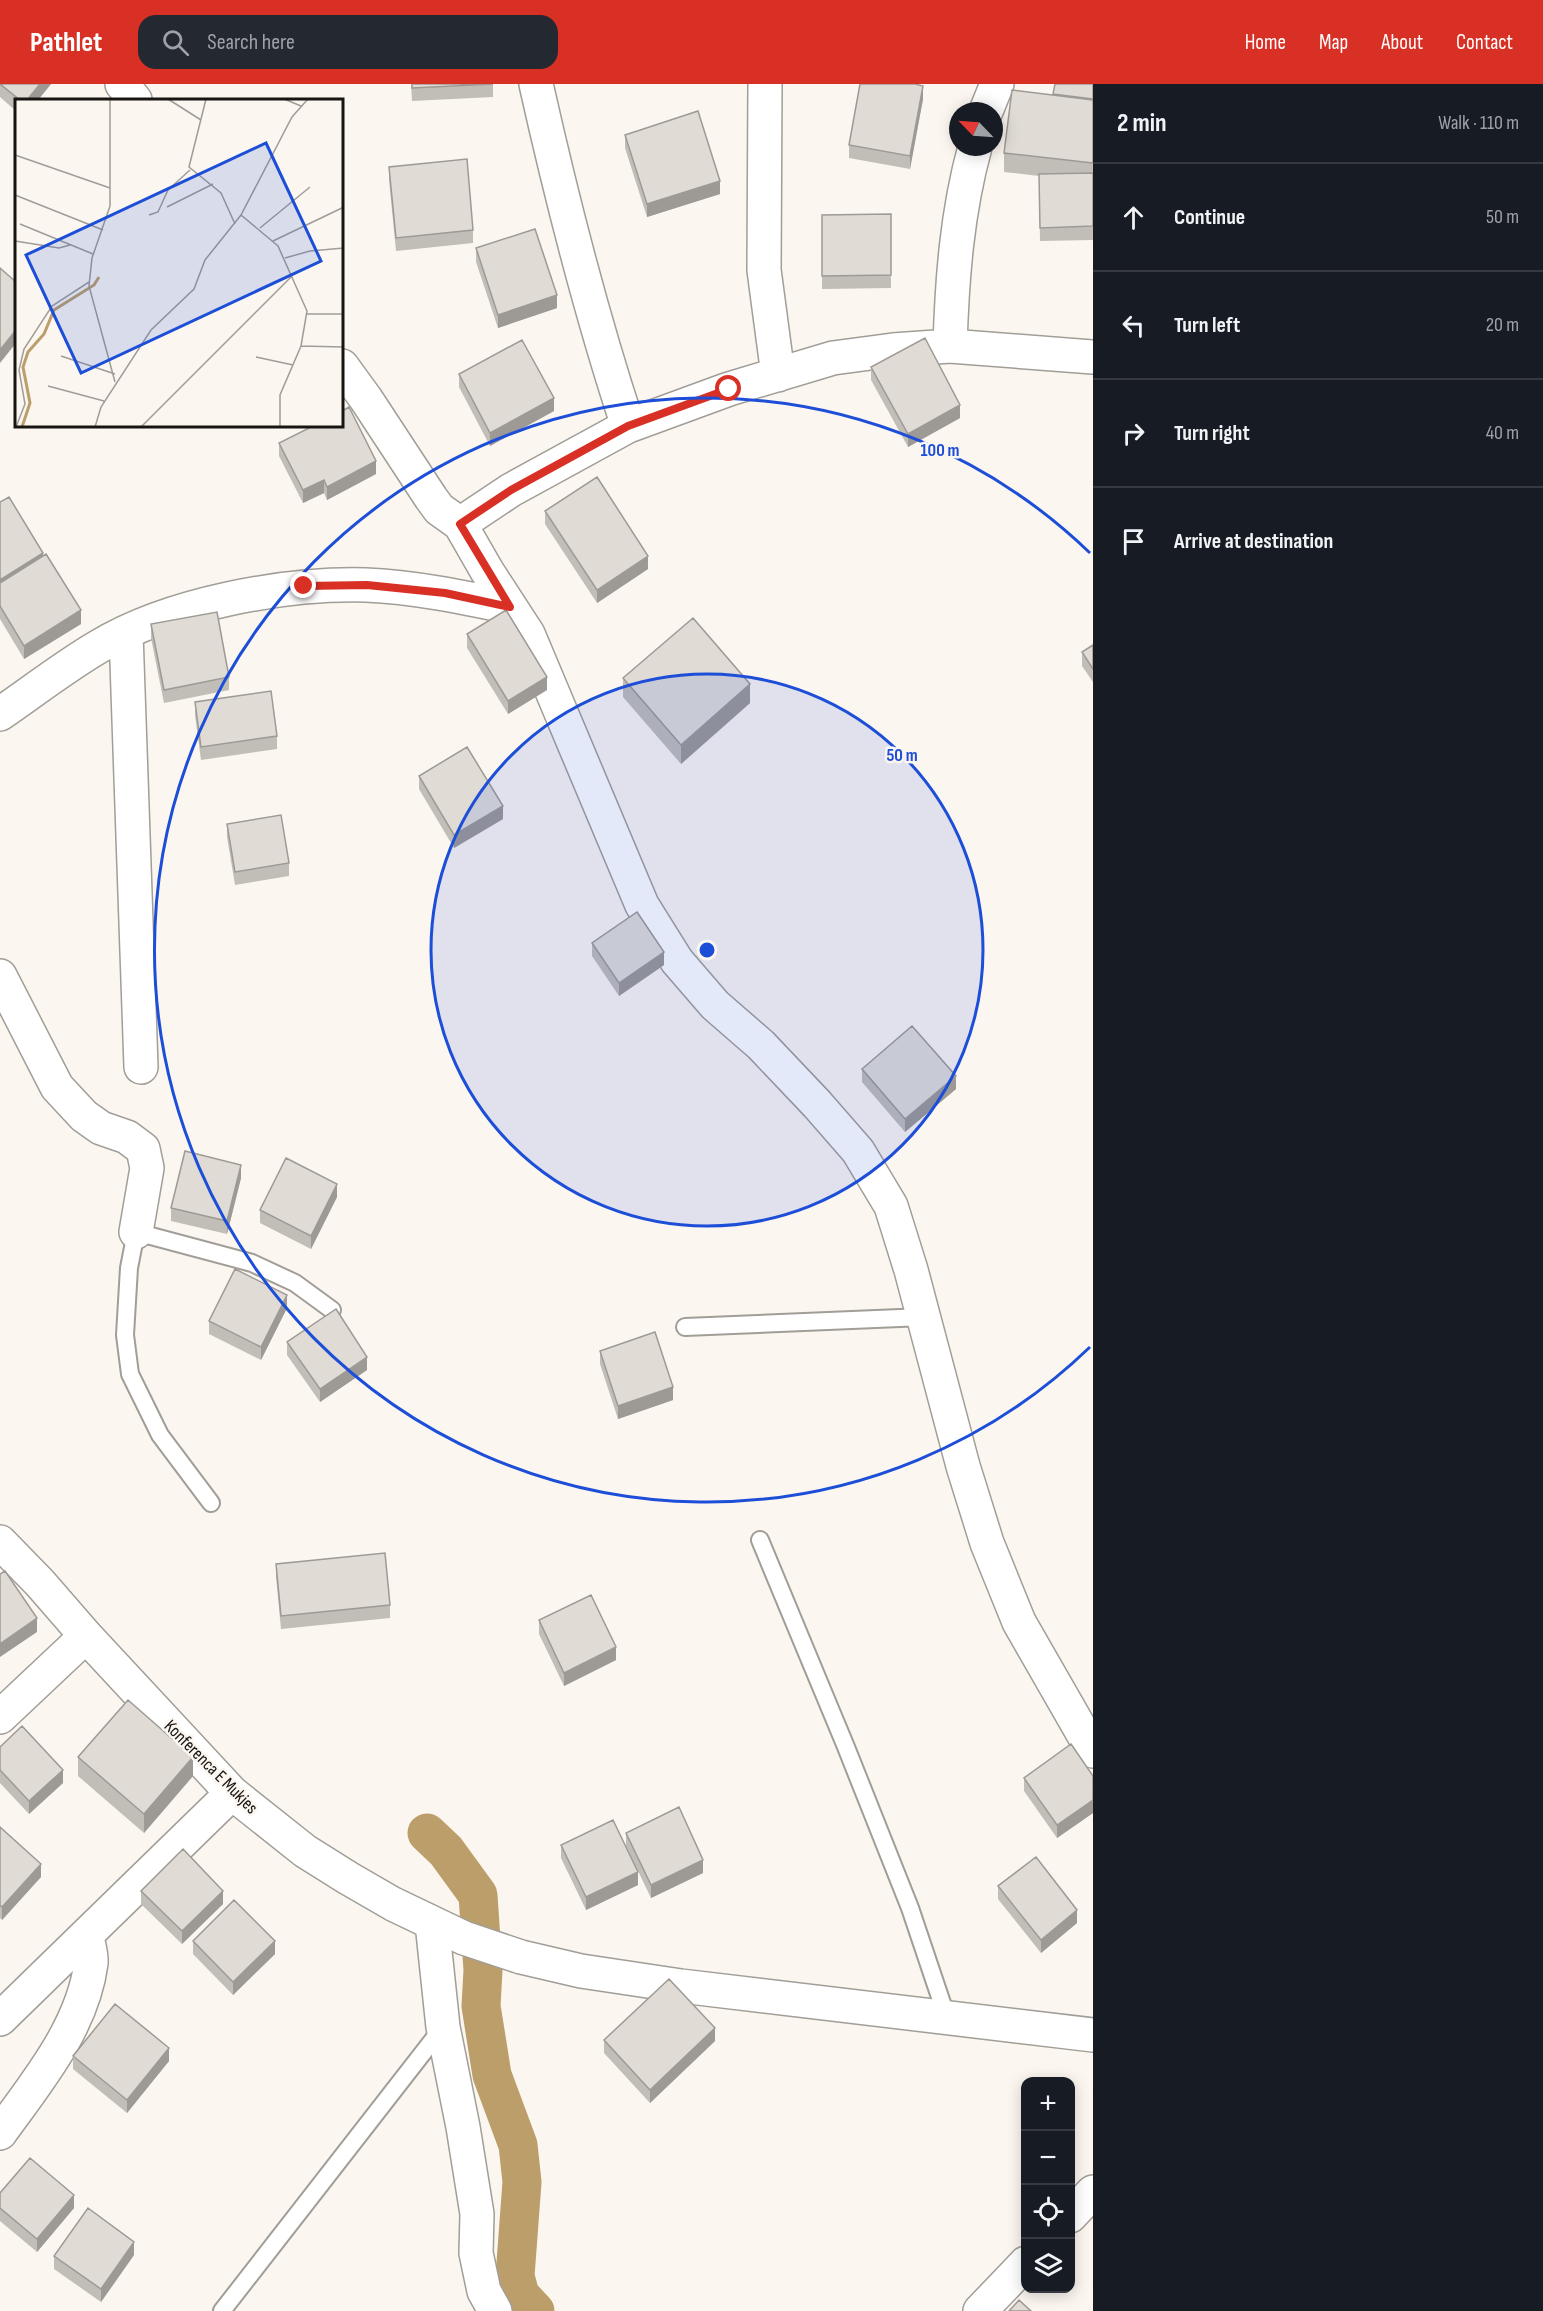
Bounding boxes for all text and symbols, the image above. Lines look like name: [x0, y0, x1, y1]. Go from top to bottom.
search box: [138, 15, 558, 69]
text: Pathlet: [30, 26, 102, 59]
icon: search: [159, 26, 192, 59]
text: Search here: [207, 29, 295, 56]
text: Home: [1245, 30, 1286, 55]
text: Map: [1319, 30, 1348, 55]
text: About: [1381, 30, 1423, 55]
text: Contact: [1456, 30, 1513, 55]
inset map: [15, 99, 344, 428]
north arrow: [949, 102, 1003, 156]
text: 2 min: [1117, 108, 1167, 139]
text: Walk · 110 m: [1438, 111, 1519, 135]
icon: ahead: [1117, 201, 1150, 234]
text: Continue: [1174, 204, 1245, 231]
text: 50 m: [1486, 205, 1519, 229]
icon: left: [1117, 309, 1150, 342]
text: Turn left: [1174, 312, 1240, 339]
text: 20 m: [1486, 313, 1519, 337]
route start: [715, 375, 741, 401]
icon: right: [1117, 417, 1150, 450]
text: Turn right: [1174, 420, 1250, 447]
text: 40 m: [1486, 421, 1519, 445]
text: 100 m: [921, 440, 960, 461]
icon: arrive: [1117, 525, 1150, 558]
text: Arrive at destination: [1174, 528, 1333, 555]
route end: [290, 572, 316, 598]
text: 50 m: [886, 745, 918, 766]
centre of rings: [697, 940, 717, 960]
street label: Konferenca E Mukjes: [160, 1716, 262, 1818]
map controls: [1021, 2077, 1075, 2293]
button: +: [1021, 2077, 1075, 2131]
button: −: [1021, 2131, 1075, 2185]
button: locate: [1021, 2185, 1075, 2239]
button: layers: [1021, 2239, 1075, 2293]

